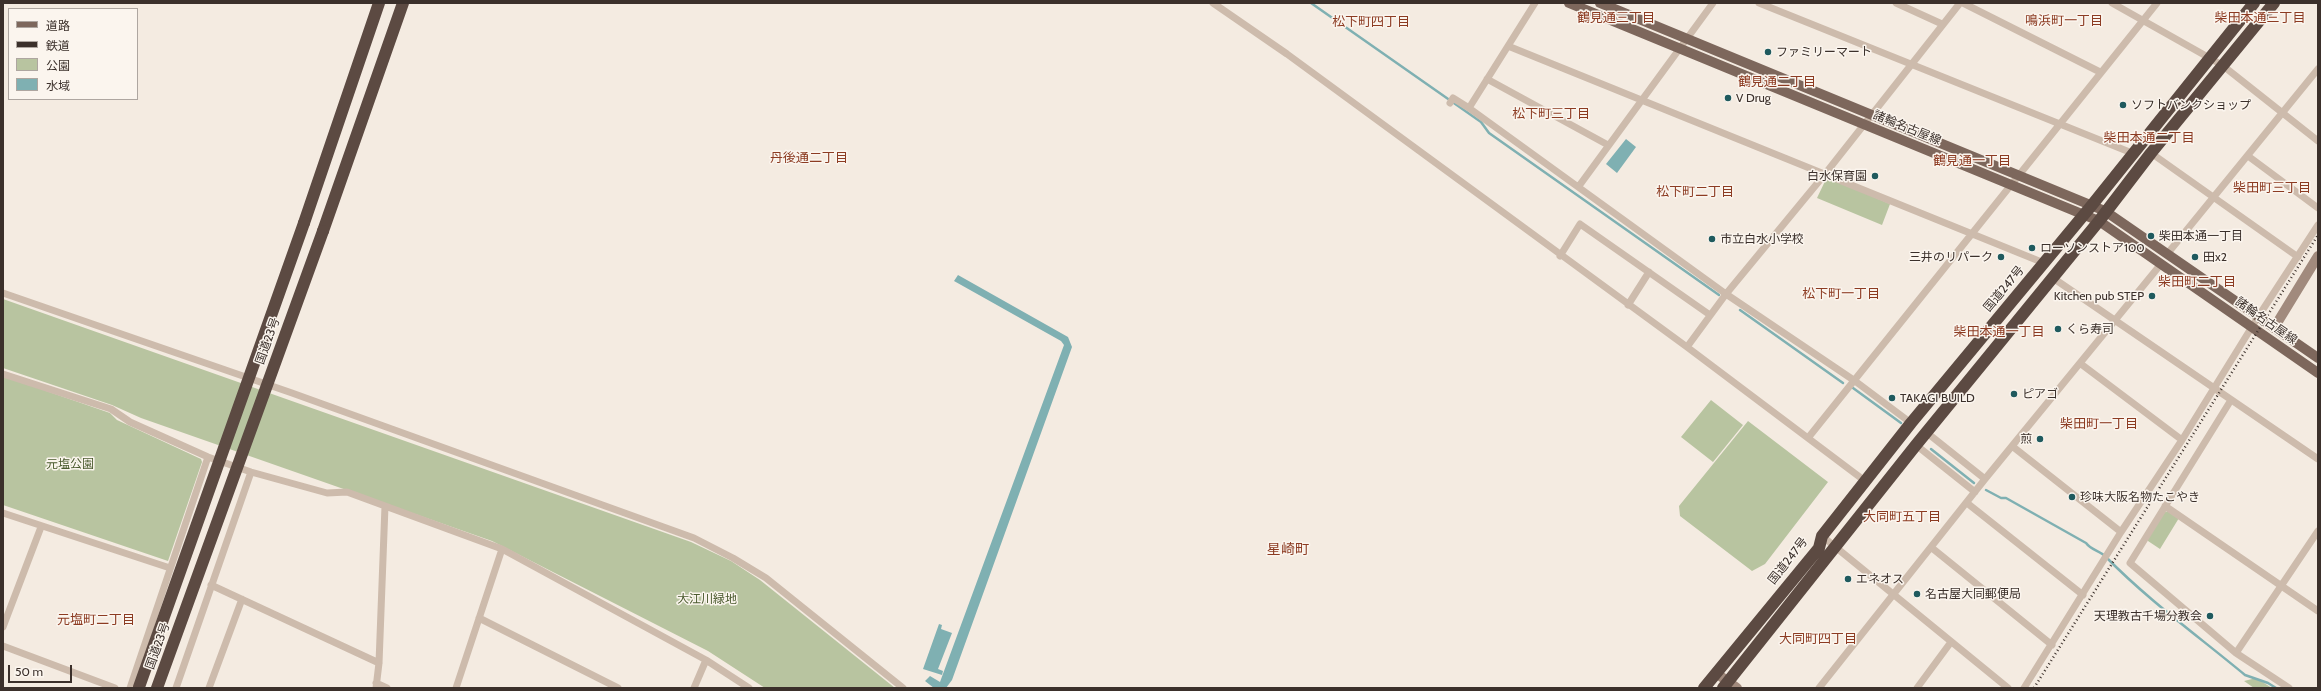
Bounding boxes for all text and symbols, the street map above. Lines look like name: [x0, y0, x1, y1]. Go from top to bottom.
legend: [8, 8, 138, 100]
district label: 鶴見通三丁目: [1577, 10, 1655, 26]
district label: 柴田本通三丁目: [2215, 10, 2305, 26]
district label: 鳴浜町一丁目: [2025, 13, 2103, 29]
district label: 松下町四丁目: [1332, 14, 1410, 30]
text: 道路: [46, 18, 70, 33]
text: 鉄道: [46, 38, 70, 53]
place label: ファミリーマート: [1776, 45, 1872, 59]
marker: ファミリーマート: [1763, 47, 1773, 57]
text: 公園: [46, 58, 70, 73]
district label: 鶴見通二丁目: [1738, 74, 1816, 90]
text: 水域: [46, 78, 70, 93]
place label: V Drug: [1736, 91, 1771, 105]
marker: V Drug: [1723, 93, 1733, 103]
place label: ソフトバンクショップ: [2131, 98, 2251, 112]
marker: ソフトバンクショップ: [2118, 100, 2128, 110]
district label: 松下町三丁目: [1512, 106, 1590, 122]
street label: 諸輪名古屋線: [1871, 108, 1943, 148]
district label: 柴田本通二丁目: [2104, 130, 2194, 146]
district label: 丹後通二丁目: [770, 150, 848, 166]
district label: 鶴見通一丁目: [1933, 153, 2011, 169]
place label: 白水保育園: [1807, 169, 1867, 183]
marker: 白水保育園: [1870, 171, 1880, 181]
district label: 柴田町三丁目: [2233, 180, 2311, 196]
district label: 松下町二丁目: [1656, 184, 1734, 200]
place label: 柴田本通一丁目: [2159, 229, 2243, 243]
marker: 柴田本通一丁目: [2146, 231, 2156, 241]
place label: 市立白水小学校: [1720, 232, 1804, 246]
marker: 市立白水小学校: [1707, 234, 1717, 244]
place label: ローソンストア100: [2040, 241, 2145, 255]
marker: ローソンストア100: [2027, 243, 2037, 253]
place label: 三井のリパーク: [1909, 250, 1993, 264]
place label: 田x2: [2203, 250, 2227, 264]
marker: 三井のリパーク: [1996, 252, 2006, 262]
marker: 田x2: [2190, 252, 2200, 262]
street label: 国道247号: [1981, 263, 2027, 315]
district label: 柴田町二丁目: [2158, 274, 2236, 290]
district label: 松下町一丁目: [1802, 286, 1880, 302]
place label: Kitchen pub STEP: [2054, 289, 2144, 303]
marker: Kitchen pub STEP: [2147, 291, 2157, 301]
street label: 諸輪名古屋線: [2232, 294, 2300, 348]
street label: 国道23号: [253, 316, 283, 366]
place label: くら寿司: [2066, 322, 2114, 336]
district label: 柴田本通一丁目: [1954, 324, 2044, 340]
marker: くら寿司: [2053, 324, 2063, 334]
place label: ピアゴ: [2022, 387, 2058, 401]
marker: ピアゴ: [2009, 389, 2019, 399]
place label: TAKAGI BUILD: [1900, 391, 1975, 405]
marker: TAKAGI BUILD: [1887, 393, 1897, 403]
district label: 柴田町一丁目: [2060, 416, 2138, 432]
place label: 煎: [2020, 432, 2032, 446]
marker: 煎: [2035, 434, 2045, 444]
park label: 元塩公園: [46, 457, 94, 471]
place label: 珍味大阪名物たこやき: [2080, 490, 2200, 504]
marker: 珍味大阪名物たこやき: [2067, 492, 2077, 502]
district label: 大同町五丁目: [1863, 509, 1941, 525]
street label: 国道247号: [1765, 535, 1811, 587]
district label: 星崎町: [1267, 542, 1309, 558]
place label: エネオス: [1856, 572, 1904, 586]
marker: エネオス: [1843, 574, 1853, 584]
place label: 名古屋大同郵便局: [1925, 587, 2021, 601]
marker: 名古屋大同郵便局: [1912, 589, 1922, 599]
park label: 大江川緑地: [677, 592, 737, 606]
place label: 天理教古千場分教会: [2094, 609, 2202, 623]
marker: 天理教古千場分教会: [2205, 611, 2215, 621]
district label: 元塩町二丁目: [57, 612, 135, 628]
street label: 国道23号: [143, 621, 173, 671]
district label: 大同町四丁目: [1779, 631, 1857, 647]
scale bar: [10, 657, 74, 683]
text: 50 m: [15, 664, 43, 679]

